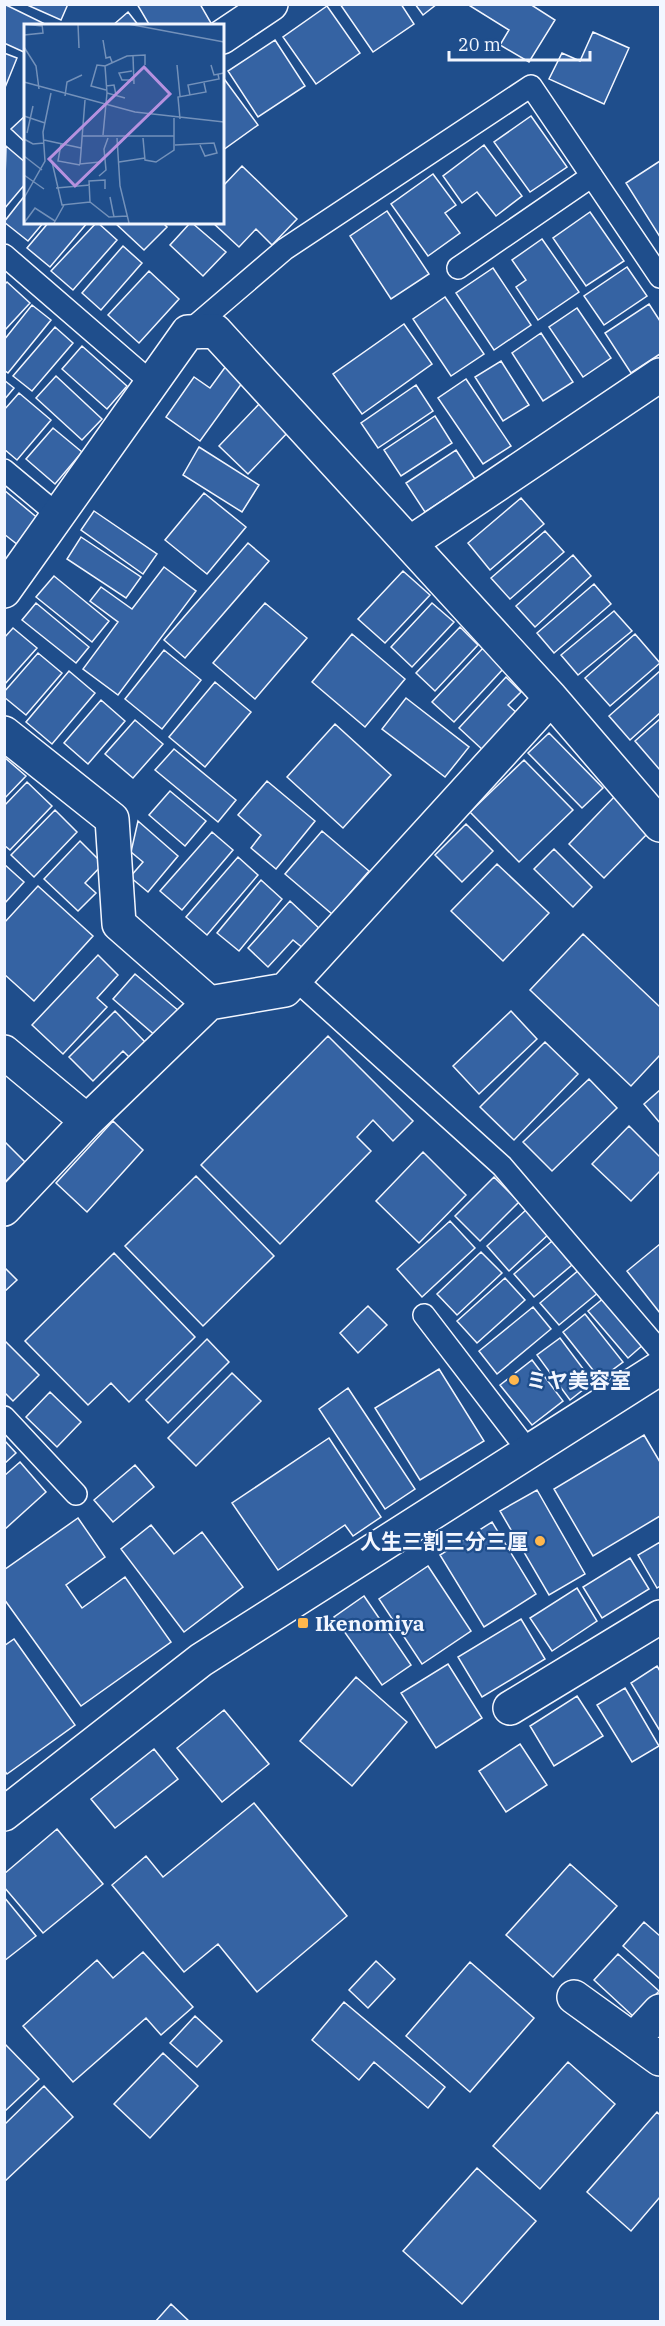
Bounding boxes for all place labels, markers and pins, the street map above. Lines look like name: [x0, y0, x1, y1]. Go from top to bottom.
place label: ミヤ美容室: [526, 1366, 631, 1394]
marker: ミヤ美容室: [507, 1373, 521, 1387]
place label: 人生三割三分三厘: [360, 1527, 528, 1555]
marker: 人生三割三分三厘: [533, 1534, 547, 1548]
place label: Ikenomiya: [315, 1609, 425, 1637]
marker: Ikenomiya: [296, 1616, 310, 1630]

